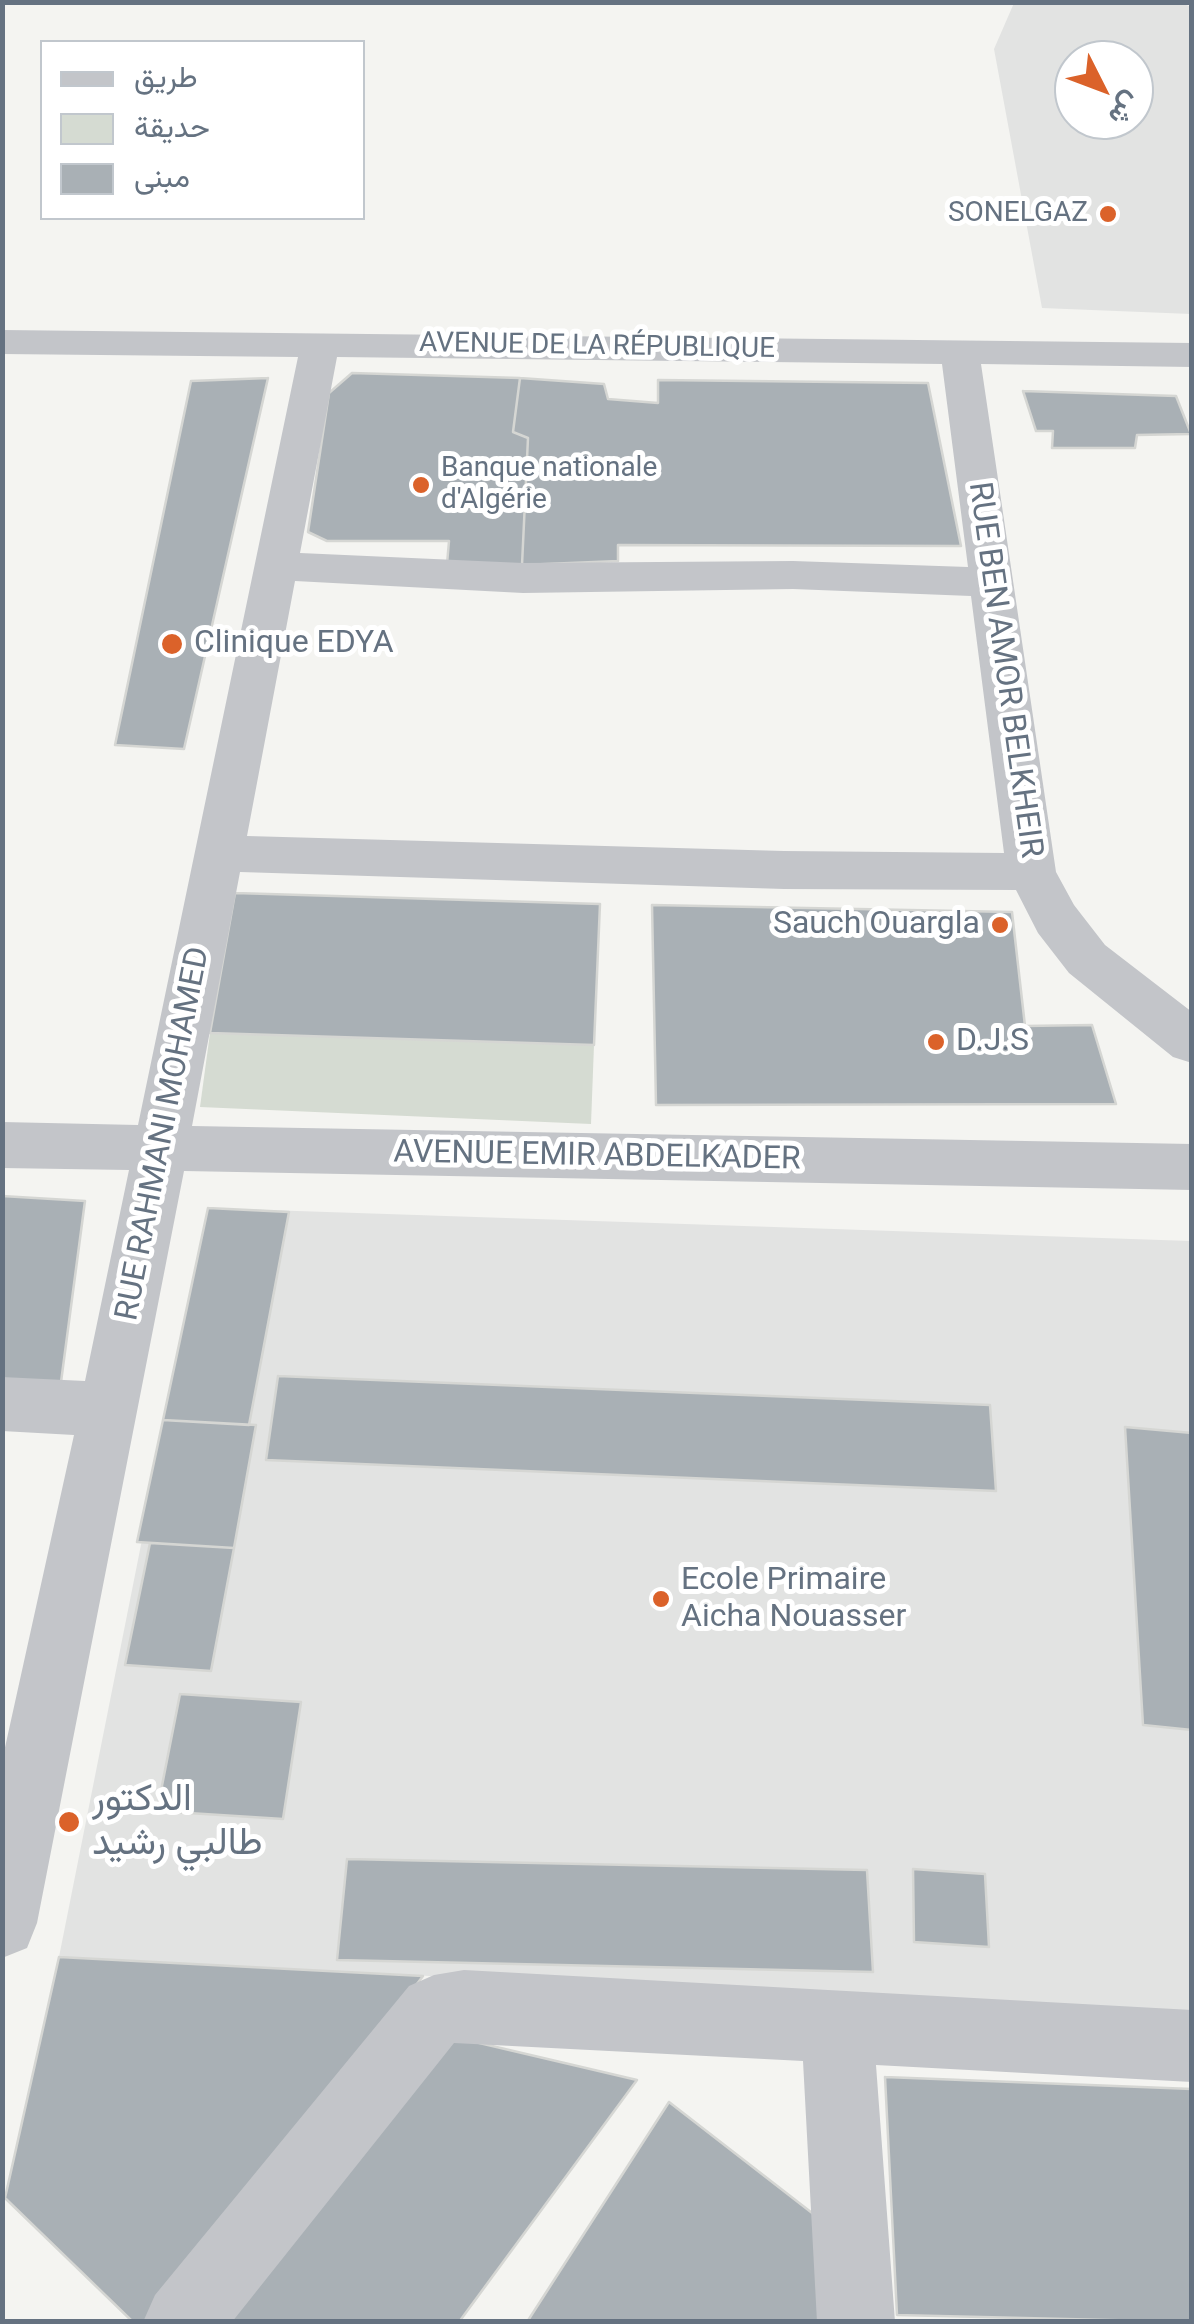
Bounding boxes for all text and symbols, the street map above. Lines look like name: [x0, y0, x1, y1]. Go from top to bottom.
legend: [40, 40, 365, 220]
north arrow: [1054, 40, 1154, 140]
text: طريق: [134, 59, 198, 94]
text: ش: [1102, 86, 1149, 133]
text: حديقة: [134, 109, 210, 144]
text: مبنى: [134, 159, 190, 194]
place label: SONELGAZ: [948, 197, 1088, 231]
marker: SONELGAZ: [1097, 203, 1119, 225]
street label: AVENUE DE LA RÉPUBLIQUE: [419, 327, 775, 367]
place label: Banque nationale d'Algérie: [441, 452, 657, 518]
marker: Banque nationale d'Algérie: [410, 474, 432, 496]
street label: RUE BEN AMOR BELKHEIR: [959, 480, 1049, 860]
place label: Clinique EDYA: [194, 625, 394, 663]
marker: Clinique EDYA: [159, 631, 185, 657]
place label: Sauch Ouargla: [773, 906, 980, 944]
marker: Sauch Ouargla: [989, 914, 1011, 936]
street label: RUE RAHMANI MOHAMED: [109, 944, 219, 1324]
place label: D.J.S: [956, 1023, 1029, 1061]
marker: D.J.S: [925, 1031, 947, 1053]
street label: AVENUE EMIR ABDELKADER: [393, 1134, 801, 1180]
place label: Ecole Primaire Aicha Nouasser: [681, 1562, 906, 1637]
marker: Ecole Primaire Aicha Nouasser: [650, 1588, 672, 1610]
place label: الدكتور طالبي رشيد: [92, 1777, 262, 1866]
marker: الدكتور طالبي رشيد: [56, 1809, 82, 1835]

